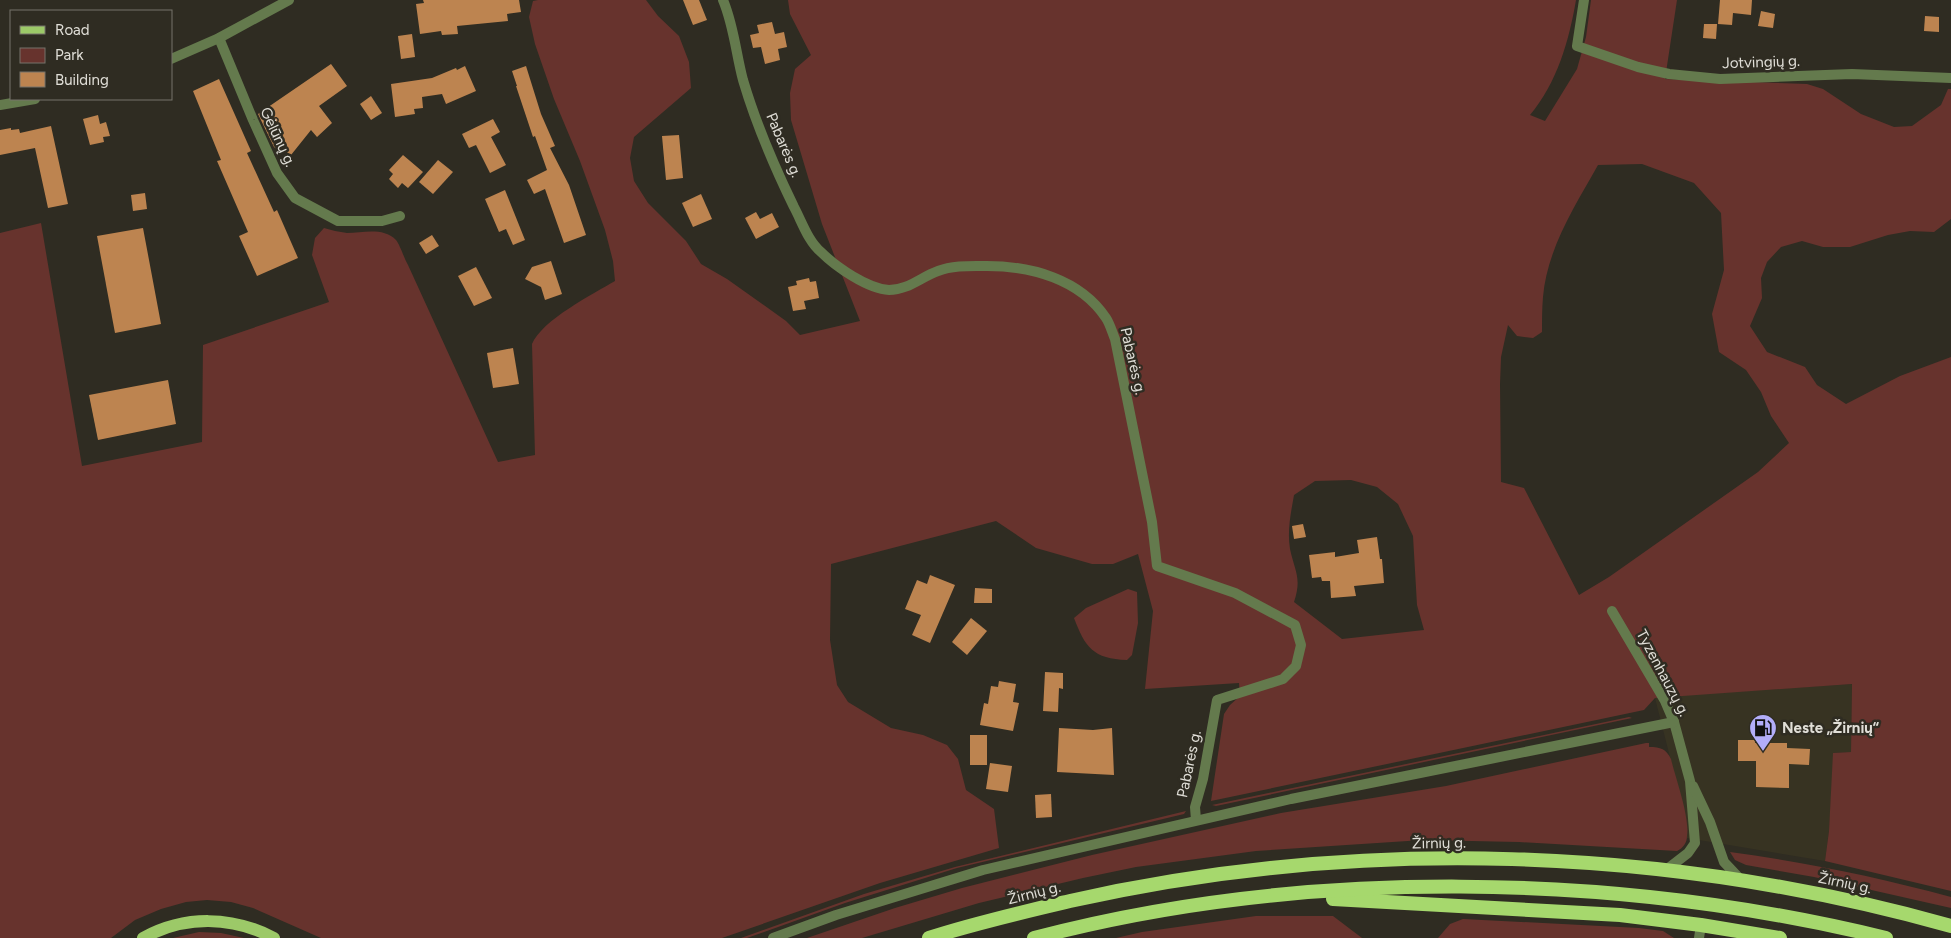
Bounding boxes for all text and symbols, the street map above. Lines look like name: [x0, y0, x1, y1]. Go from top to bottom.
legend: [10, 10, 172, 100]
text: Road: [55, 21, 90, 39]
text: Park: [55, 46, 84, 64]
street label: Jotvingių g.: [1722, 52, 1800, 72]
text: Building: [55, 71, 109, 89]
street label: Gėlūnų g.: [256, 104, 300, 170]
street label: Pabarės g.: [762, 110, 806, 180]
street label: Pabarės g.: [1117, 326, 1149, 396]
street label: Tyzenhauzų g.: [1633, 627, 1693, 719]
fuel station icon: Neste „Žirnių“: [1748, 713, 1778, 752]
place label: Neste „Žirnių“: [1782, 719, 1880, 737]
street label: Pabarės g.: [1173, 729, 1205, 799]
street label: Žirnių g.: [1412, 834, 1466, 852]
street label: Žirnių g.: [1817, 869, 1873, 897]
street label: Žirnių g.: [1006, 878, 1062, 908]

